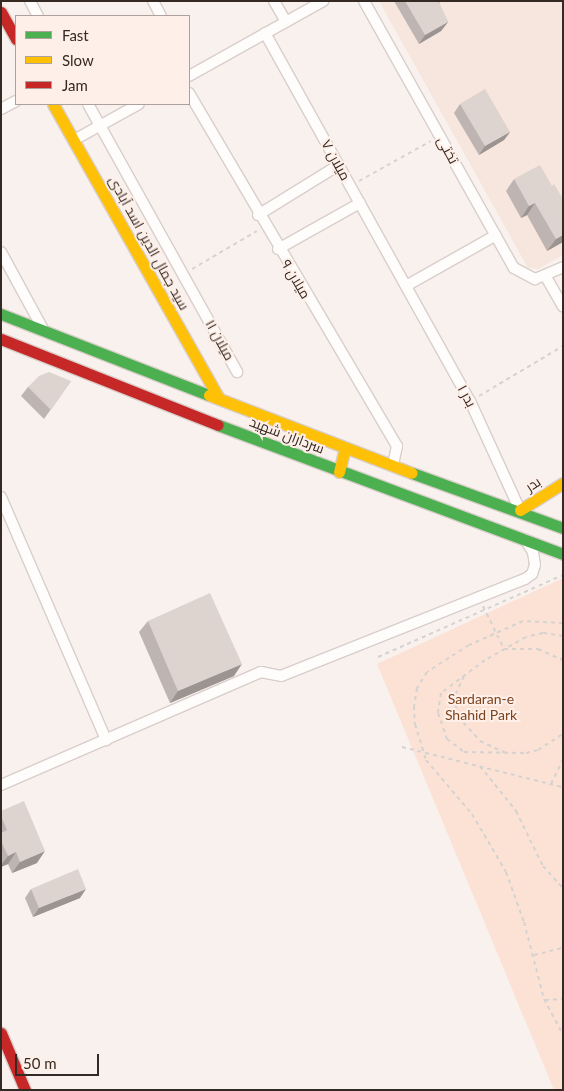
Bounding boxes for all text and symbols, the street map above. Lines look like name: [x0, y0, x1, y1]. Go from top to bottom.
legend: [15, 15, 190, 105]
text: Fast: [62, 26, 89, 44]
text: Slow: [62, 51, 94, 69]
text: Jam: [62, 76, 88, 94]
street label: تختی: [434, 133, 462, 167]
street label: میلان ۷: [318, 137, 354, 183]
street label: سید جمال الدین اسد آبادی: [105, 173, 193, 313]
street label: میلان ۹: [278, 256, 314, 302]
street label: میلان ۱۱: [202, 317, 238, 363]
street label: بدر ۱: [454, 382, 480, 410]
street label: سرداران شهید: [247, 413, 327, 457]
street label: بدر: [522, 473, 544, 495]
park label: Sardaran-e Shahid Park: [445, 691, 517, 724]
scale bar: [18, 1044, 101, 1076]
text: 50 m: [23, 1054, 57, 1072]

